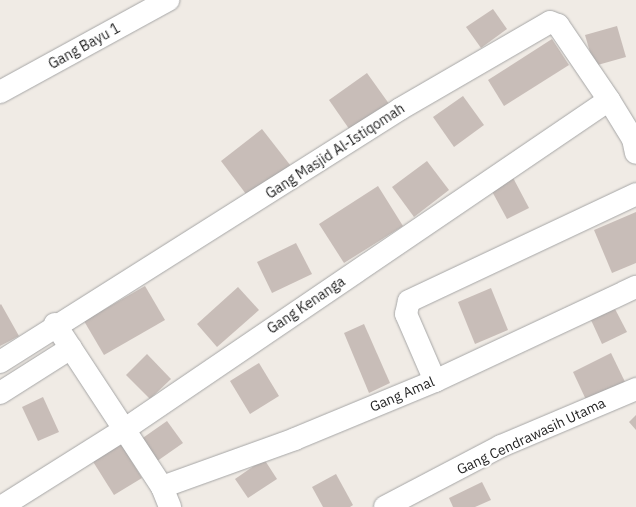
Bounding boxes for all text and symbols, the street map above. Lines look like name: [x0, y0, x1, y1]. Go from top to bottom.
street label: Gang Bayu 1: [45, 19, 123, 73]
street label: Gang Masjid Al-Istiqomah: [262, 100, 408, 202]
street label: Gang Kenanga: [264, 273, 348, 337]
street label: Gang Amal: [367, 373, 437, 415]
street label: Gang Cendrawasih Utama: [454, 394, 608, 478]

